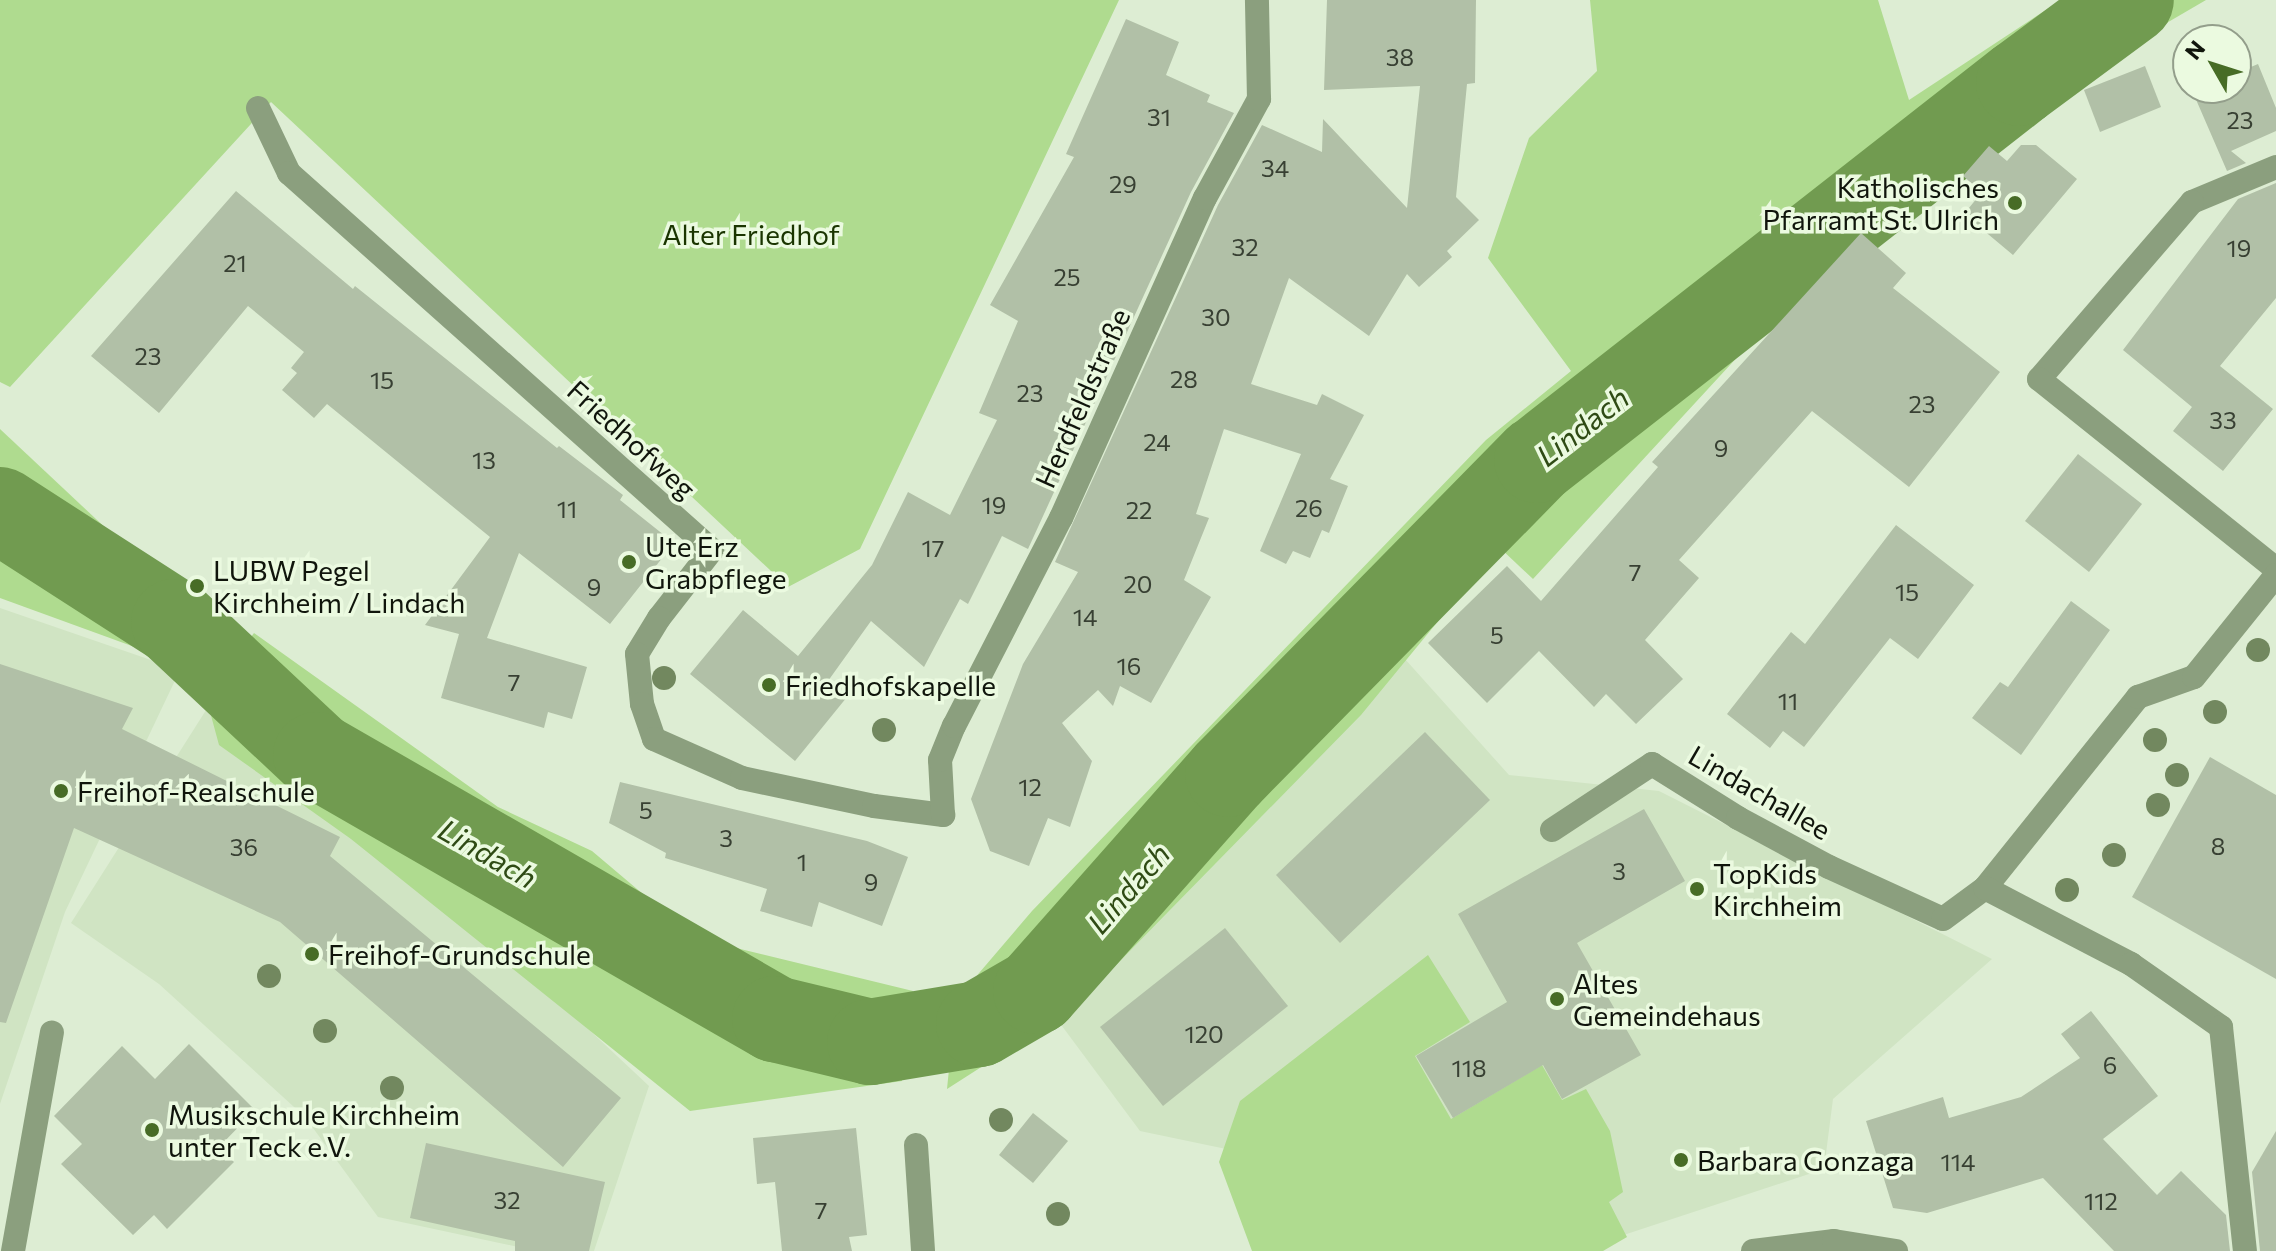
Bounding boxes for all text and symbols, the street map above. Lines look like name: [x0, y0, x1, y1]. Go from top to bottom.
north arrow: [2172, 24, 2252, 104]
text: N: [2179, 35, 2210, 65]
house number: 38: [1386, 43, 1414, 71]
house number: 31: [1147, 103, 1171, 131]
house number: 23: [2227, 106, 2253, 134]
house number: 34: [1261, 154, 1289, 182]
house number: 29: [1109, 170, 1137, 198]
place label: Katholisches Pfarramt St. Ulrich: [1763, 170, 1999, 236]
marker: Katholisches Pfarramt St. Ulrich: [2006, 194, 2024, 212]
park label: Alter Friedhof: [662, 217, 840, 251]
house number: 32: [1232, 233, 1258, 261]
house number: 19: [2227, 234, 2251, 262]
house number: 21: [223, 249, 247, 277]
house number: 25: [1053, 263, 1081, 291]
street label: Herdfeldstraße: [1028, 303, 1136, 493]
house number: 30: [1201, 303, 1231, 331]
house number: 23: [135, 342, 161, 370]
house number: 28: [1170, 365, 1198, 393]
house number: 15: [370, 366, 394, 394]
street label: Friedhofweg: [561, 373, 703, 505]
house number: 23: [1017, 379, 1043, 407]
water label: Lindach: [1529, 379, 1635, 473]
house number: 23: [1909, 390, 1935, 418]
house number: 33: [2209, 406, 2237, 434]
house number: 24: [1143, 428, 1171, 456]
house number: 9: [1714, 434, 1728, 462]
house number: 13: [472, 446, 496, 474]
house number: 19: [982, 491, 1006, 519]
house number: 26: [1295, 494, 1323, 522]
house number: 11: [557, 495, 577, 523]
house number: 22: [1126, 496, 1152, 524]
place label: Ute Erz Grabpflege: [645, 529, 787, 595]
house number: 17: [922, 534, 944, 562]
place label: LUBW Pegel Kirchheim / Lindach: [213, 553, 465, 619]
marker: Ute Erz Grabpflege: [620, 553, 638, 571]
house number: 7: [1629, 558, 1641, 586]
house number: 20: [1124, 570, 1152, 598]
house number: 9: [587, 573, 601, 601]
marker: LUBW Pegel Kirchheim / Lindach: [188, 577, 206, 595]
house number: 15: [1895, 578, 1919, 606]
house number: 14: [1073, 603, 1097, 631]
house number: 5: [1490, 621, 1504, 649]
house number: 16: [1117, 652, 1141, 680]
house number: 7: [508, 668, 520, 696]
place label: Friedhofskapelle: [785, 668, 996, 702]
marker: Friedhofskapelle: [760, 676, 778, 694]
house number: 11: [1778, 687, 1798, 715]
street label: Lindachallee: [1683, 738, 1837, 846]
house number: 12: [1018, 773, 1042, 801]
place label: Freihof-Realschule: [77, 774, 315, 808]
marker: Freihof-Realschule: [52, 782, 70, 800]
house number: 5: [639, 796, 653, 824]
water label: Lindach: [433, 811, 543, 895]
house number: 3: [719, 824, 733, 852]
house number: 8: [2211, 832, 2225, 860]
house number: 36: [230, 833, 258, 861]
water label: Lindach: [1079, 836, 1177, 940]
house number: 1: [797, 848, 807, 876]
place label: TopKids Kirchheim: [1713, 856, 1842, 922]
house number: 3: [1612, 857, 1626, 885]
house number: 9: [864, 868, 878, 896]
marker: TopKids Kirchheim: [1688, 880, 1706, 898]
place label: Freihof-Grundschule: [328, 937, 591, 971]
marker: Freihof-Grundschule: [303, 945, 321, 963]
place label: Altes Gemeindehaus: [1573, 966, 1761, 1032]
marker: Altes Gemeindehaus: [1548, 990, 1566, 1008]
house number: 120: [1184, 1020, 1224, 1048]
house number: 6: [2103, 1051, 2117, 1079]
house number: 118: [1451, 1054, 1487, 1082]
place label: Musikschule Kirchheim unter Teck e.V.: [168, 1097, 460, 1163]
marker: Musikschule Kirchheim unter Teck e.V.: [143, 1121, 161, 1139]
place label: Barbara Gonzaga: [1697, 1143, 1914, 1177]
house number: 114: [1941, 1148, 1975, 1176]
marker: Barbara Gonzaga: [1672, 1151, 1690, 1169]
house number: 32: [494, 1186, 520, 1214]
house number: 112: [2084, 1187, 2118, 1215]
house number: 7: [815, 1196, 827, 1224]

